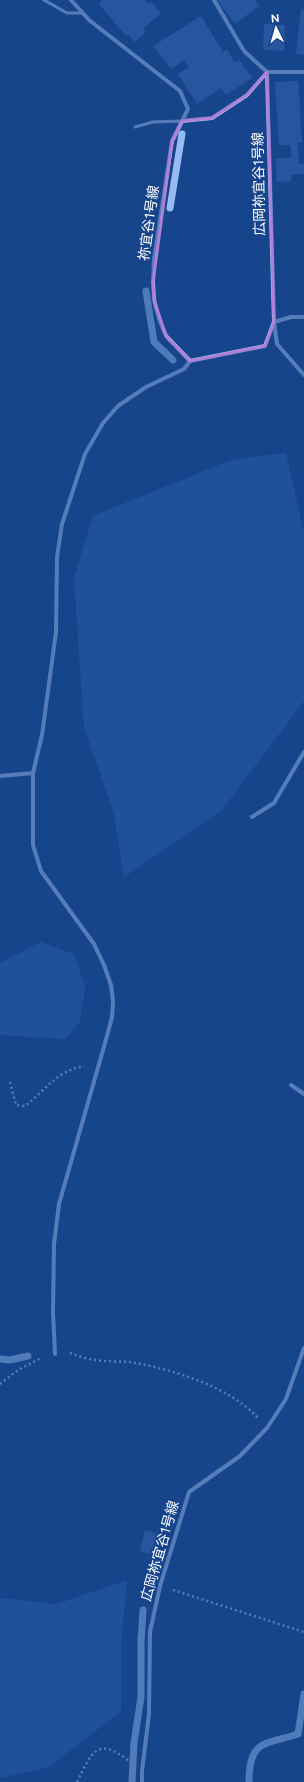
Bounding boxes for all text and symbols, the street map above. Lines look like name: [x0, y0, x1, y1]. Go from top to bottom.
north arrow: [256, 8, 296, 48]
text: N: [270, 12, 280, 25]
street label: 広岡祢宜谷1号線: [250, 132, 268, 236]
street label: 祢宜谷1号線: [135, 184, 163, 262]
street label: 広岡祢宜谷1号線: [138, 1499, 182, 1603]

